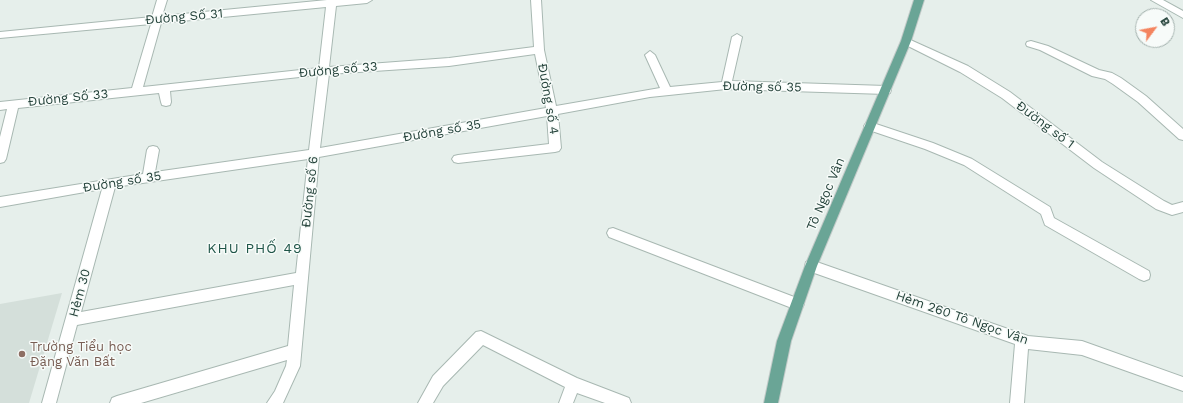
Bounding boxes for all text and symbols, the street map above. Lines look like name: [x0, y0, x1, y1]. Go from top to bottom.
street label: Đường Số 31: [144, 6, 224, 28]
north arrow: [1135, 8, 1175, 48]
text: B: [1157, 15, 1172, 29]
street label: Đường số 33: [298, 59, 378, 81]
street label: Đường số 4: [534, 62, 562, 136]
street label: Đường số 35: [722, 79, 802, 95]
street label: Đường Số 33: [27, 86, 109, 110]
street label: Đường số 1: [1013, 98, 1077, 152]
street label: Đường số 35: [402, 116, 482, 146]
street label: Đường số 6: [298, 155, 322, 229]
street label: Tô Ngọc Vân: [804, 155, 848, 233]
street label: Đường số 35: [82, 168, 162, 196]
district label: KHU PHỐ 49: [207, 241, 303, 257]
street label: Hẻm 30: [66, 267, 94, 319]
street label: Hẻm 260 Tô Ngọc Vân: [894, 288, 1030, 348]
place label: Trường Tiểu học Đặng Văn Bất: [30, 339, 132, 370]
marker: Trường Tiểu học Đặng Văn Bất: [17, 349, 27, 359]

